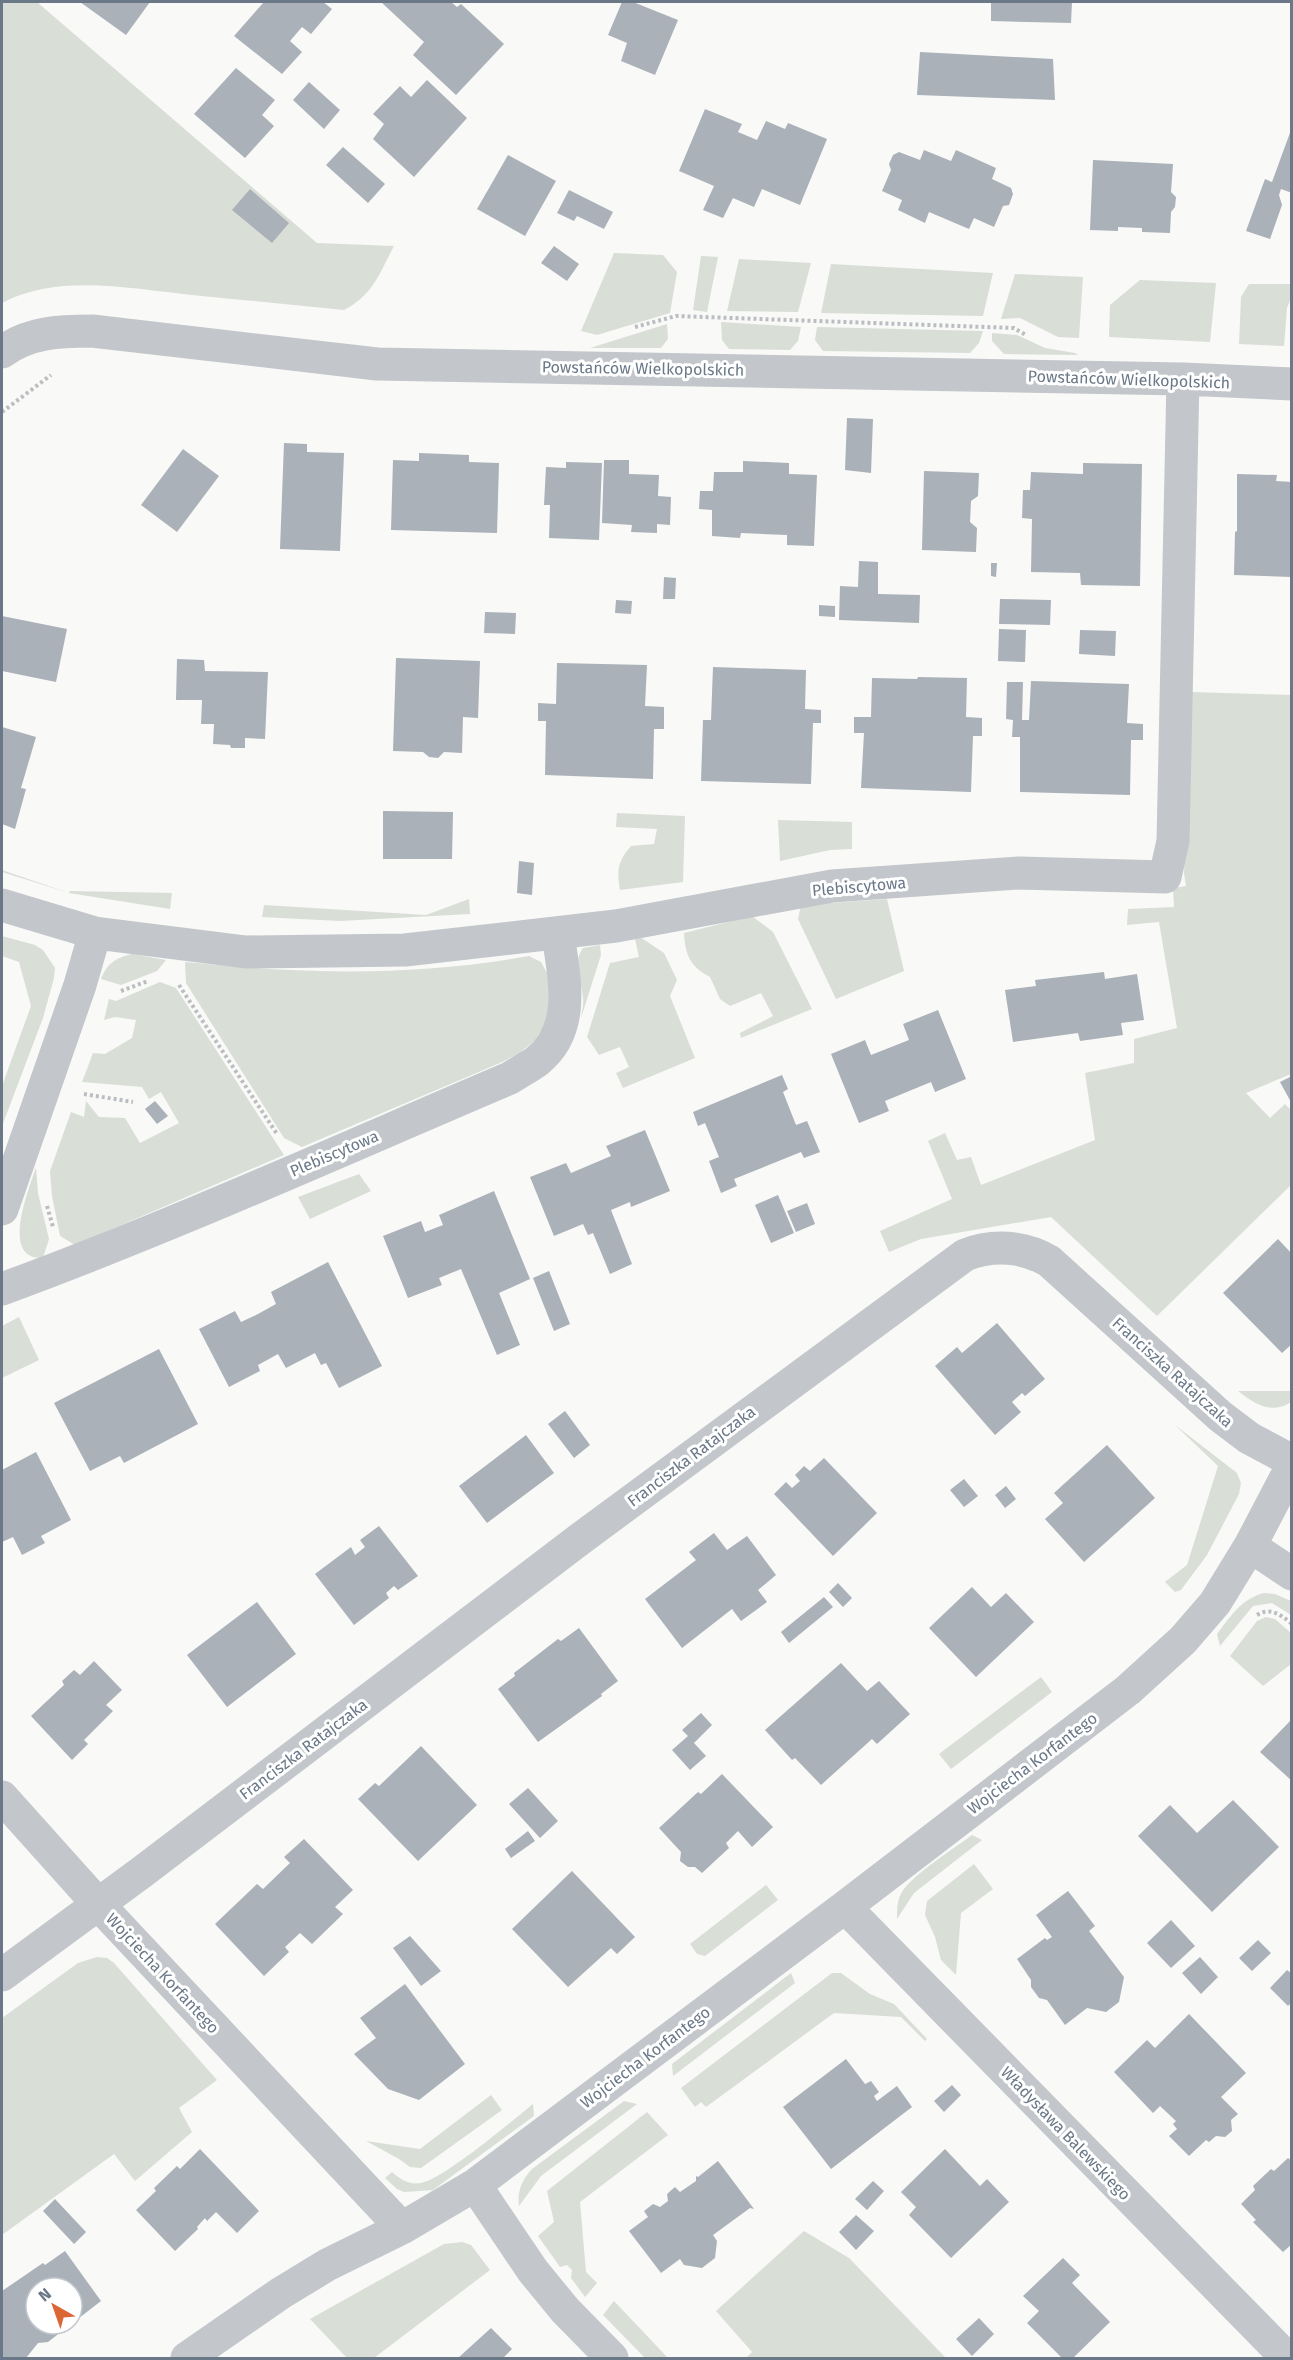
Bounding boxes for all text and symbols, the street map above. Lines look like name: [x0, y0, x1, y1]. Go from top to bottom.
street label: Powstańców Wielkopolskich: [542, 357, 744, 380]
street label: Powstańców Wielkopolskich: [1027, 366, 1231, 393]
street label: Plebiscytowa: [811, 873, 907, 900]
street label: Plebiscytowa: [287, 1126, 381, 1181]
street label: Franciszka Ratajczaka: [1109, 1313, 1237, 1431]
street label: Franciszka Ratajczaka: [624, 1402, 759, 1511]
street label: Franciszka Ratajczaka: [236, 1695, 371, 1804]
street label: Wojciecha Korfantego: [964, 1709, 1101, 1818]
street label: Wojciecha Korfantego: [102, 1909, 223, 2037]
street label: Wojciecha Korfantego: [577, 2003, 714, 2112]
street label: Władysława Balewskiego: [997, 2063, 1134, 2204]
north arrow: [24, 2276, 84, 2336]
text: N: [35, 2284, 55, 2306]

